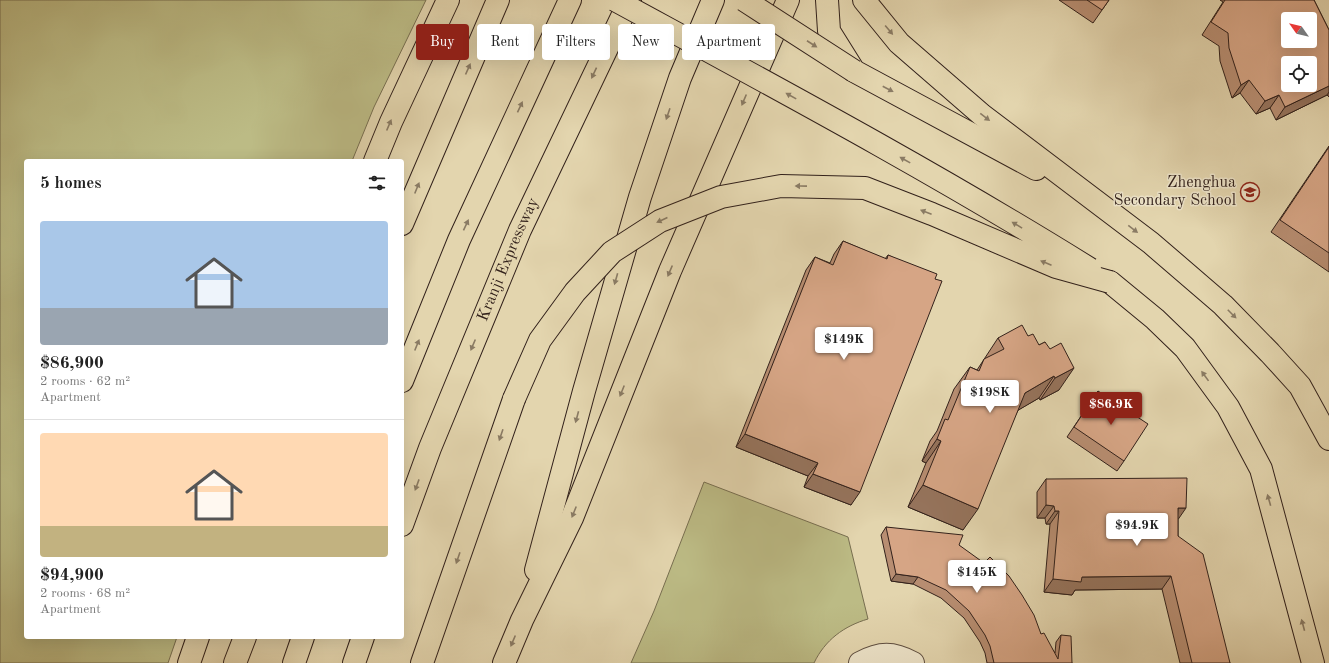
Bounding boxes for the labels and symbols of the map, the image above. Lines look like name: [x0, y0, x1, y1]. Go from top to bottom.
north arrow: [1281, 12, 1317, 48]
one-way arrow: [884, 25, 893, 35]
one-way arrow: [807, 40, 817, 48]
one-way arrow: [466, 62, 472, 74]
one-way arrow: [591, 67, 597, 79]
one-way arrow: [882, 86, 894, 93]
one-way arrow: [785, 93, 797, 100]
one-way arrow: [741, 94, 747, 106]
one-way arrow: [517, 101, 523, 112]
one-way arrow: [665, 109, 671, 121]
one-way arrow: [980, 113, 991, 121]
one-way arrow: [387, 118, 393, 130]
one-way arrow: [899, 156, 911, 163]
place label: Zhenghua Secondary School: [1114, 175, 1236, 209]
one-way arrow: [414, 181, 420, 193]
school or university icon: Zhenghua Secondary School: [1239, 181, 1261, 203]
one-way arrow: [794, 183, 807, 189]
street label: Kranji Expressway: [475, 195, 542, 324]
one-way arrow: [920, 208, 932, 214]
one-way arrow: [657, 217, 668, 223]
one-way arrow: [463, 219, 469, 230]
one-way arrow: [1011, 221, 1023, 228]
one-way arrow: [1128, 225, 1139, 233]
one-way arrow: [1040, 259, 1052, 266]
one-way arrow: [667, 265, 673, 276]
one-way arrow: [613, 272, 619, 285]
one-way arrow: [1227, 309, 1237, 319]
pin: $149K: [816, 327, 872, 361]
one-way arrow: [414, 338, 420, 350]
one-way arrow: [470, 340, 476, 352]
one-way arrow: [1201, 370, 1209, 381]
pin: $198K: [962, 380, 1018, 414]
one-way arrow: [619, 386, 625, 398]
pin: $86.9K: [1078, 392, 1144, 426]
one-way arrow: [574, 411, 580, 423]
one-way arrow: [498, 430, 504, 442]
one-way arrow: [414, 479, 420, 491]
one-way arrow: [1266, 493, 1272, 505]
one-way arrow: [571, 507, 577, 519]
pin: $94.9K: [1104, 513, 1170, 547]
one-way arrow: [455, 553, 461, 565]
pin: $145K: [949, 560, 1005, 594]
one-way arrow: [1300, 619, 1306, 631]
one-way arrow: [510, 636, 516, 648]

